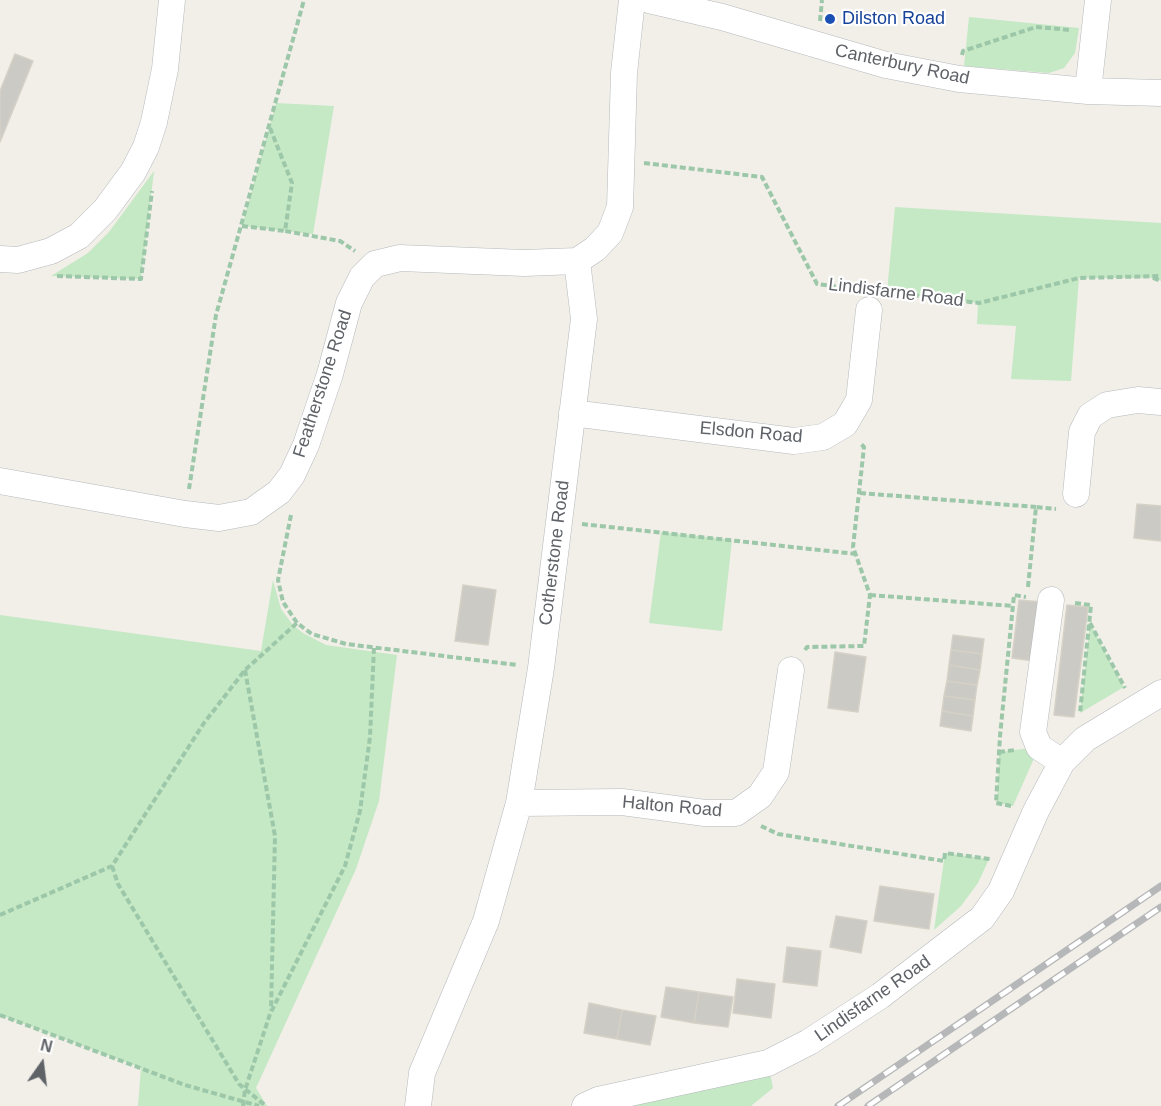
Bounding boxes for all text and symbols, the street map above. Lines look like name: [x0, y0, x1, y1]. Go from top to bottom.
place label: Dilston Road: [842, 8, 945, 30]
marker: Dilston Road: [823, 12, 837, 26]
street label: Canterbury Road: [833, 40, 971, 90]
street label: Lindisfarne Road: [827, 274, 965, 312]
street label: Featherstone Road: [289, 307, 357, 461]
street label: Elsdon Road: [699, 418, 803, 448]
street label: Cotherstone Road: [535, 479, 575, 627]
street label: Halton Road: [621, 792, 723, 822]
street label: Lindisfarne Road: [811, 951, 935, 1047]
north arrow: [12, 1034, 72, 1094]
text: N: [39, 1036, 54, 1056]

